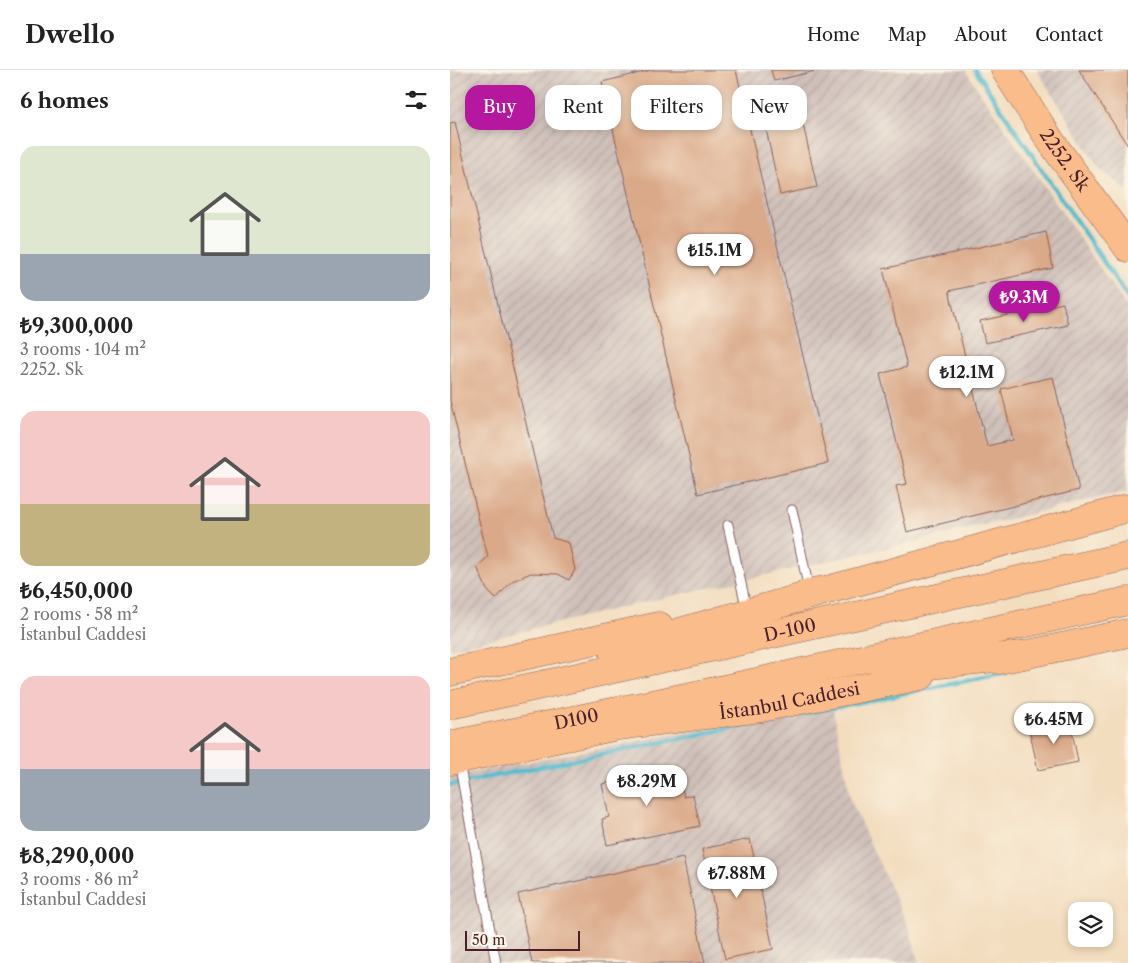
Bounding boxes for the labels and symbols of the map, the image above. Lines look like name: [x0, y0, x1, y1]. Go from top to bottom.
street label: 2252. Sk: [1035, 125, 1095, 197]
pin: ₺15.1M: [674, 234, 756, 276]
pin: ₺9.3M: [989, 280, 1059, 323]
pin: ₺12.1M: [926, 356, 1008, 398]
street label: D-100: [762, 614, 818, 647]
street label: İstanbul Caddesi: [718, 677, 862, 724]
pin: ₺6.45M: [1013, 702, 1095, 745]
street label: D100: [552, 704, 601, 735]
pin: ₺8.29M: [606, 764, 688, 807]
pin: ₺7.88M: [696, 856, 778, 899]
scale bar: [465, 928, 580, 951]

